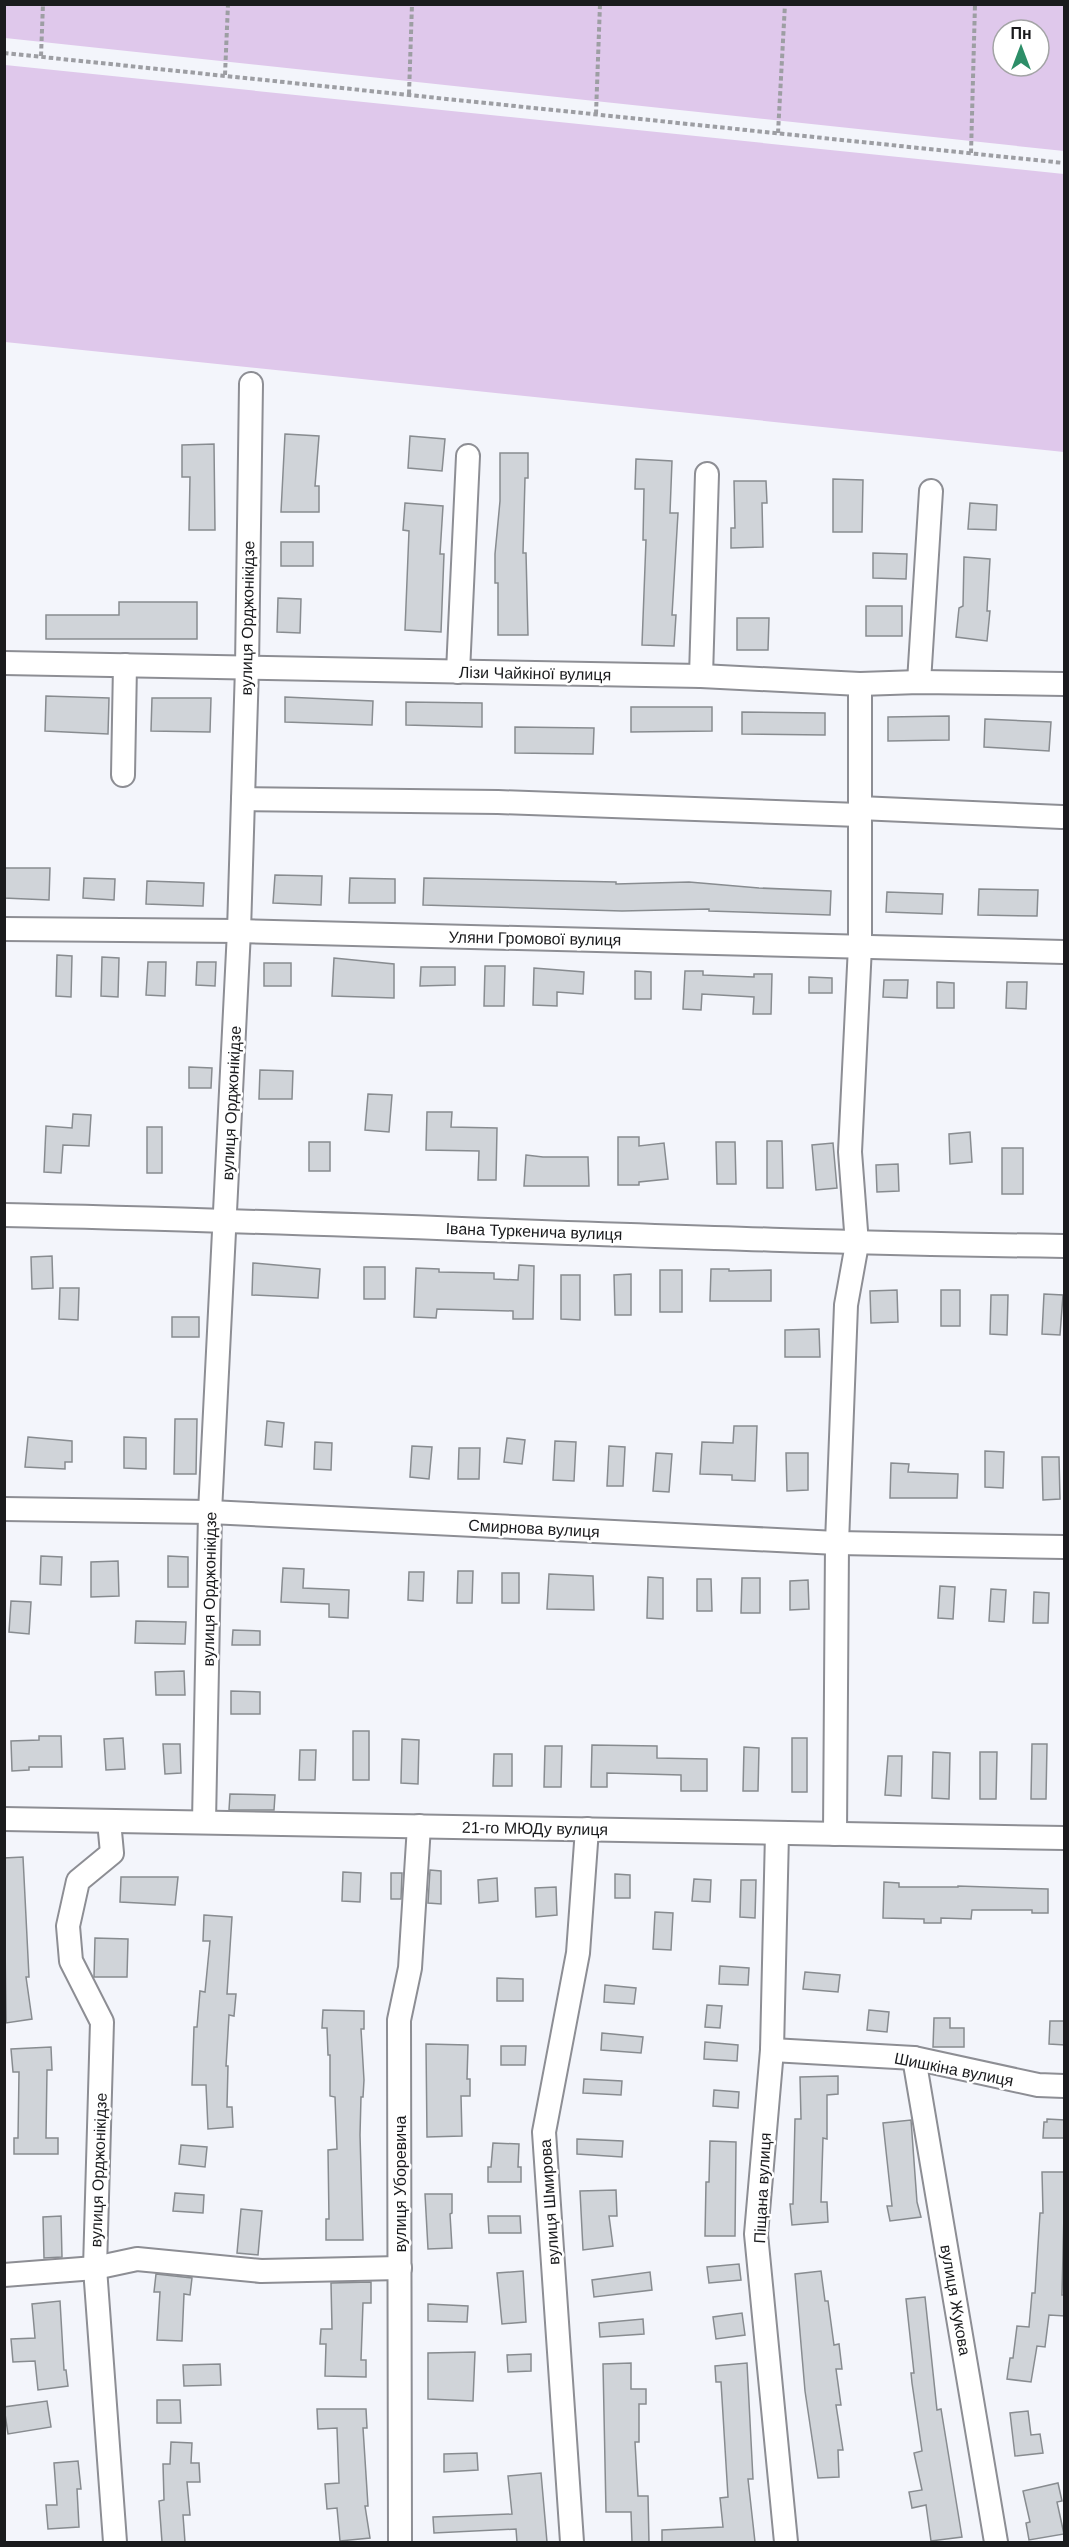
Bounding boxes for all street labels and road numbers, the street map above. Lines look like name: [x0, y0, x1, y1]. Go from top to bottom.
street label: вулиця Орджонікідзе: [238, 540, 257, 695]
street label: Лізи Чайкіної вулиця: [459, 664, 611, 683]
street label: Уляни Громової вулиця: [448, 928, 622, 949]
street label: вулиця Орджонікідзе: [219, 1025, 244, 1181]
street label: Івана Туркенича вулиця: [445, 1220, 623, 1243]
street label: вулиця Орджонікідзе: [200, 1511, 219, 1666]
street label: Смирнова вулиця: [468, 1517, 600, 1540]
street label: 21-го МЮДу вулиця: [462, 1819, 608, 1838]
street label: Шишкіна вулиця: [893, 2050, 1015, 2089]
street label: вулиця Орджонікідзе: [87, 2092, 110, 2248]
street label: вулиця Уборевича: [392, 2116, 409, 2252]
street label: Піщана вулиця: [751, 2132, 774, 2244]
street label: вулиця Шмирова: [537, 2138, 562, 2265]
street label: вулиця Жукова: [937, 2243, 974, 2357]

